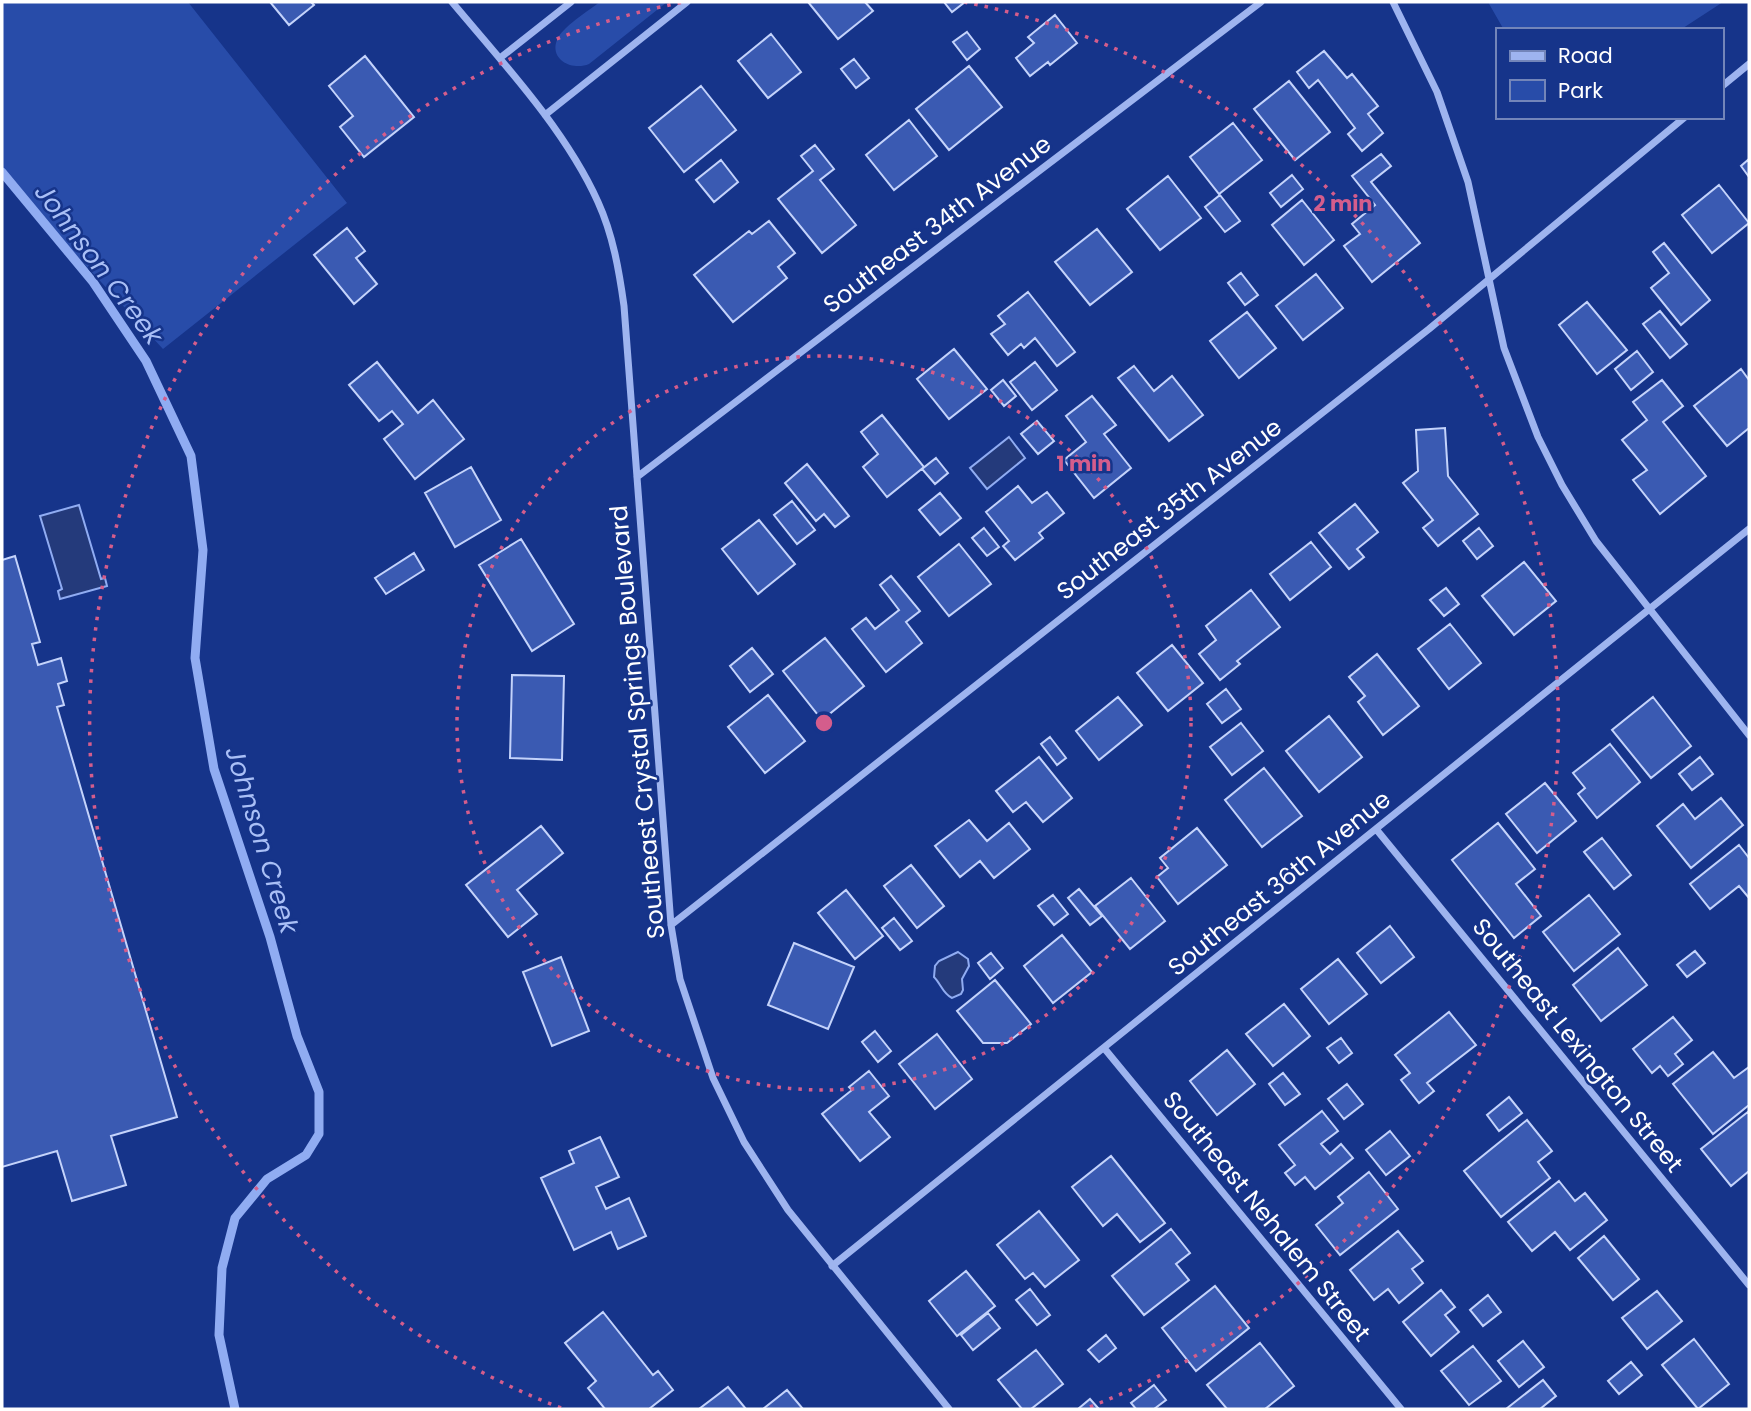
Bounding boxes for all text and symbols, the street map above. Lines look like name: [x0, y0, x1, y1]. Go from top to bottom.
legend: [1496, 28, 1723, 119]
text: Road: [1558, 41, 1613, 70]
text: Park: [1558, 76, 1603, 105]
street label: Southeast 34th Avenue: [816, 127, 1058, 321]
water label: Johnson Creek: [26, 176, 173, 353]
text: 2 min: [1313, 189, 1373, 218]
street label: Southeast 35th Avenue: [1049, 411, 1289, 607]
text: 1 min: [1057, 449, 1111, 478]
street label: Southeast Crystal Springs Boulevard: [602, 504, 672, 940]
centre of rings: [812, 711, 836, 735]
water label: Johnson Creek: [216, 742, 308, 939]
street label: Southeast 36th Avenue: [1161, 783, 1397, 983]
street label: Southeast Lexington Street: [1465, 911, 1691, 1179]
street label: Southeast Nehalem Street: [1156, 1084, 1378, 1348]

